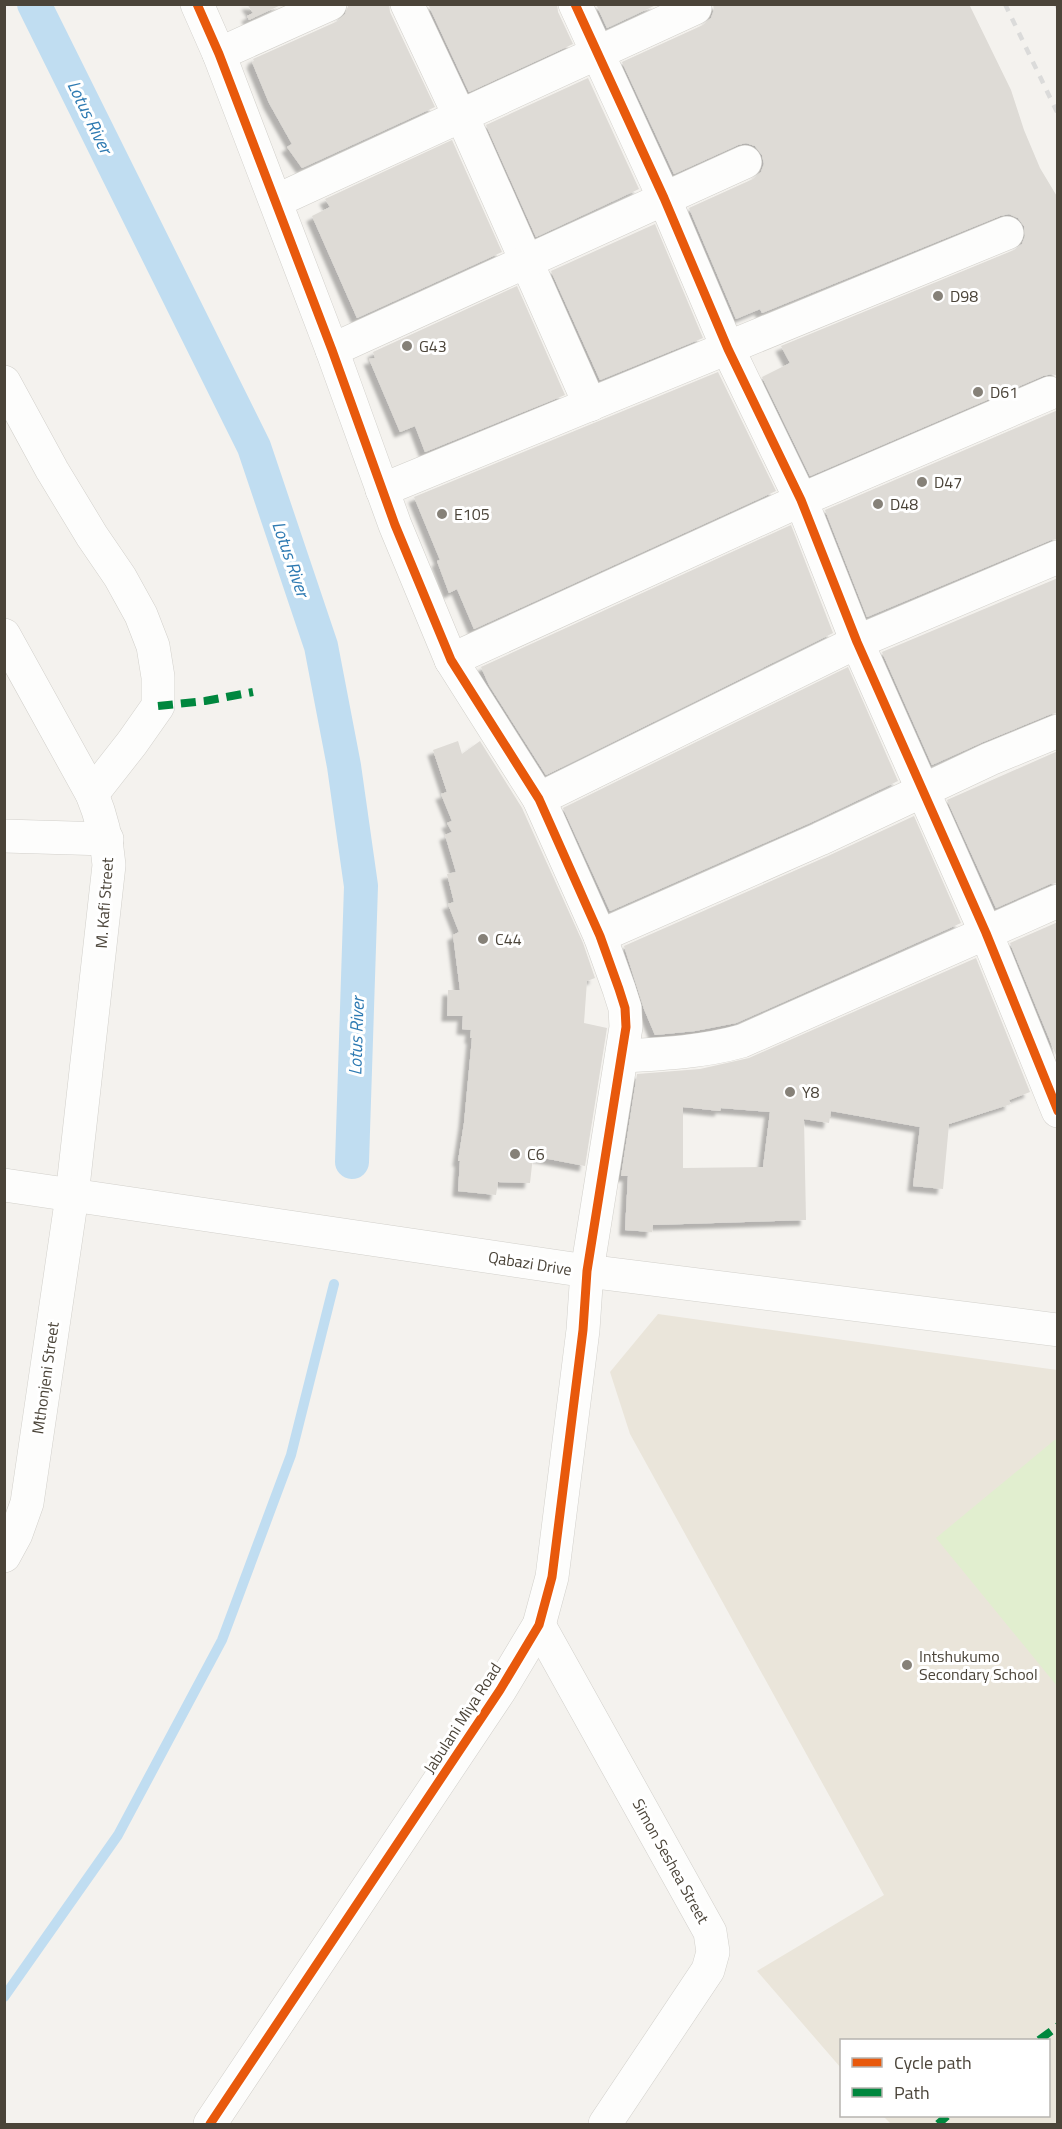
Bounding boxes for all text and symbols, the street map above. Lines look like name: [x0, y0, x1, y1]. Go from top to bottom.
water label: Lotus River: [61, 76, 120, 160]
place label: D98: [950, 284, 978, 308]
marker: D98: [931, 289, 945, 303]
place label: G43: [419, 334, 447, 358]
marker: G43: [400, 339, 414, 353]
place label: D61: [990, 380, 1018, 404]
marker: D61: [971, 385, 985, 399]
place label: D47: [934, 470, 962, 494]
marker: D47: [915, 475, 929, 489]
place label: D48: [890, 492, 918, 516]
marker: D48: [871, 497, 885, 511]
place label: E105: [454, 502, 490, 526]
marker: E105: [435, 507, 449, 521]
water label: Lotus River: [265, 517, 317, 603]
street label: M. Kafi Street: [89, 856, 119, 949]
place label: C44: [495, 927, 522, 951]
marker: C44: [476, 932, 490, 946]
water label: Lotus River: [341, 994, 371, 1076]
place label: Y8: [802, 1080, 820, 1104]
marker: Y8: [783, 1085, 797, 1099]
place label: C6: [527, 1142, 545, 1166]
marker: C6: [508, 1147, 522, 1161]
street label: Qabazi Drive: [486, 1245, 574, 1281]
street label: Mthonjeni Street: [25, 1320, 65, 1436]
place label: Intshukumo Secondary School: [919, 1644, 1038, 1686]
street label: Jabulani Miya Road: [417, 1658, 507, 1778]
marker: Intshukumo Secondary School: [900, 1658, 914, 1672]
street label: Simon Seshea Street: [627, 1794, 716, 1928]
legend: [840, 2039, 1050, 2117]
text: Cycle path: [894, 2049, 972, 2076]
text: Path: [894, 2079, 930, 2106]

